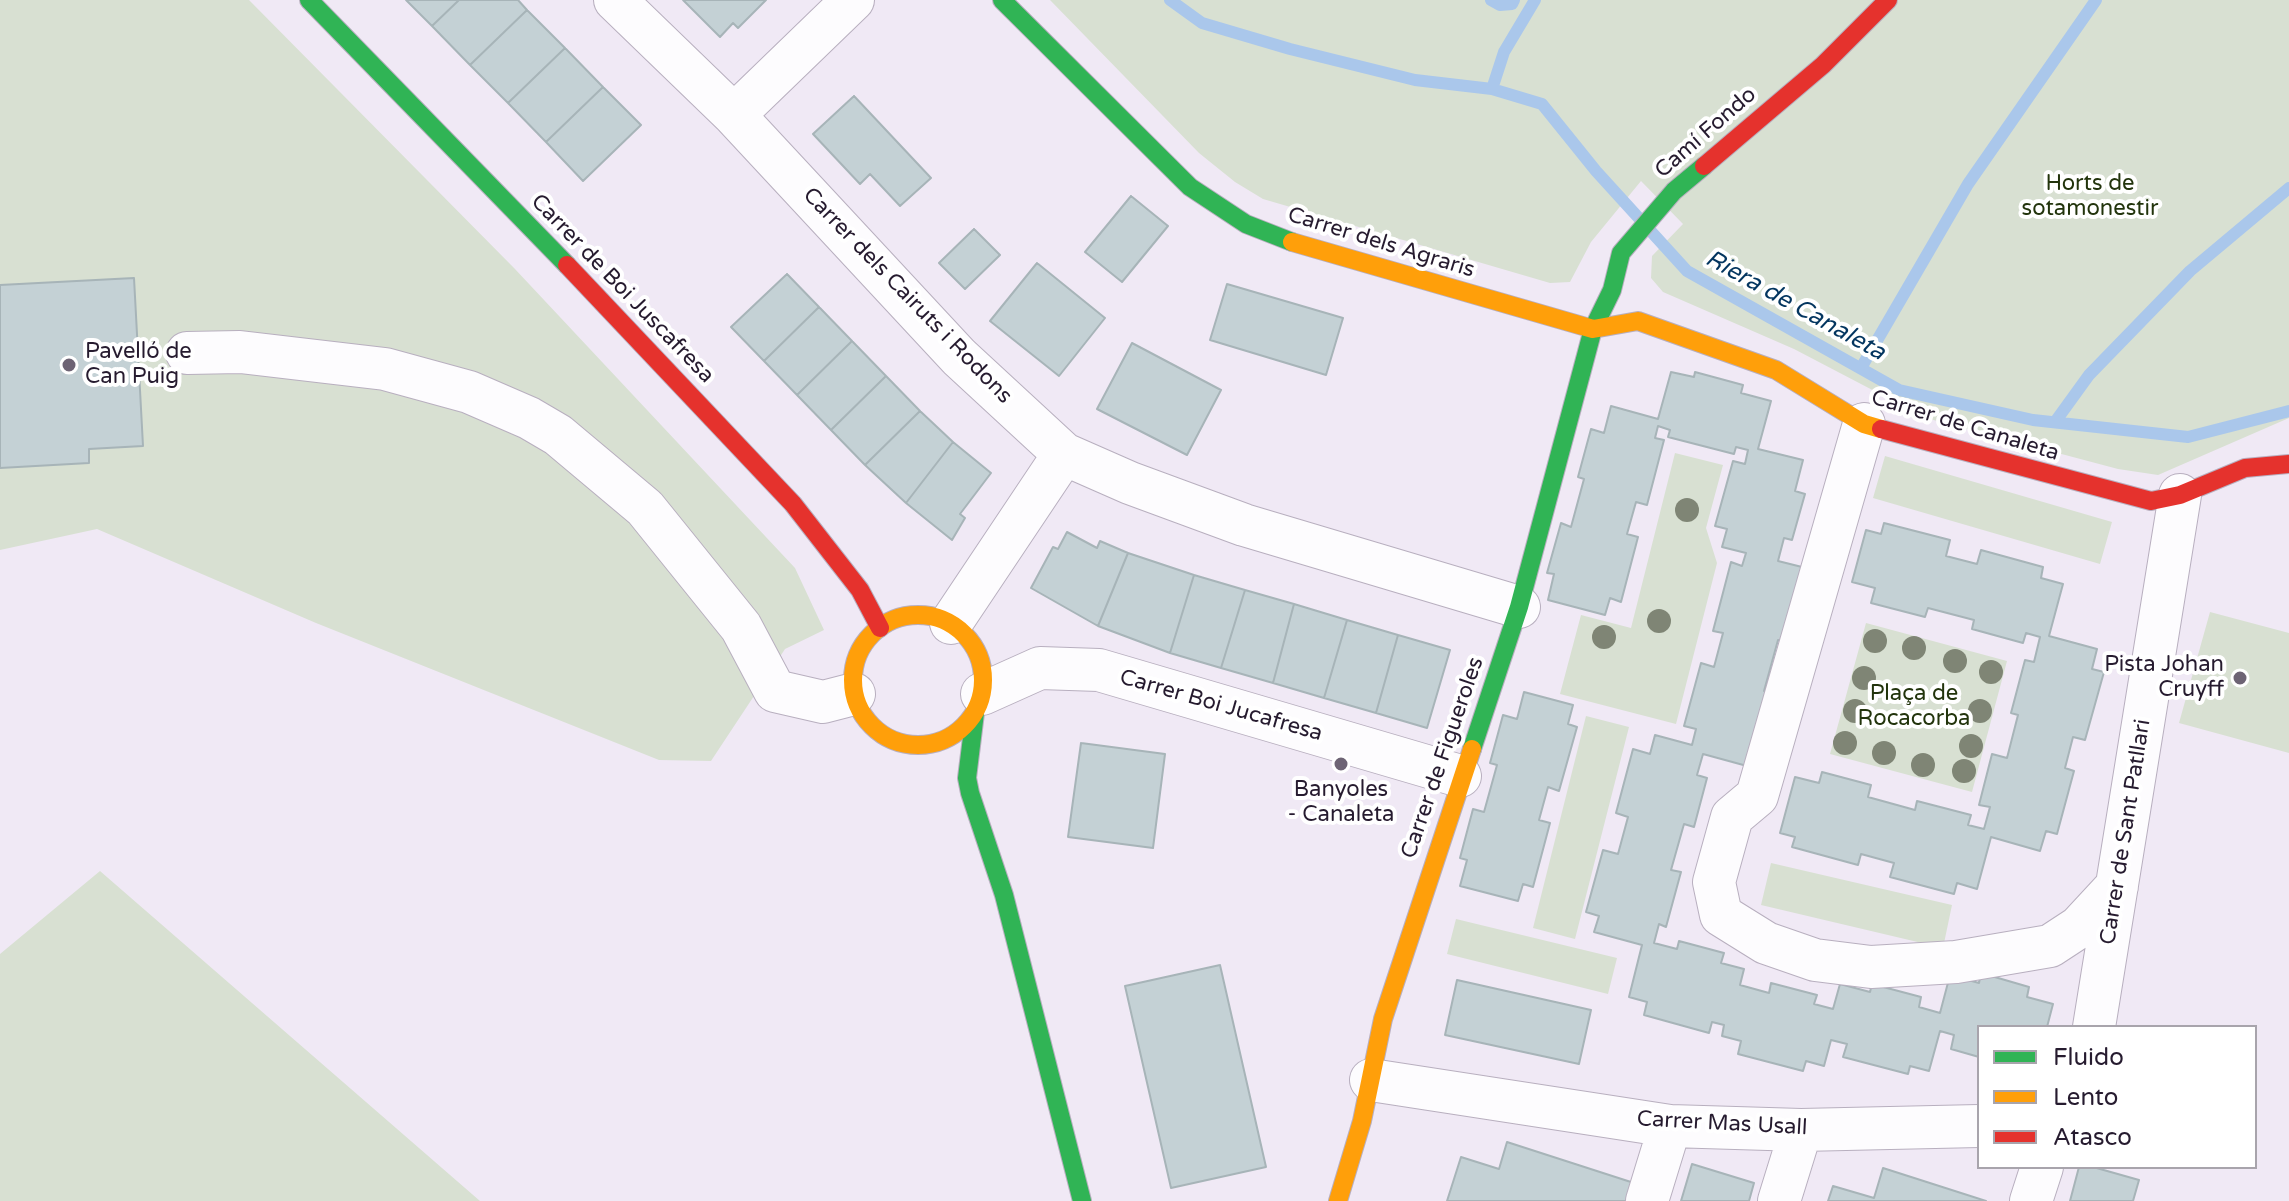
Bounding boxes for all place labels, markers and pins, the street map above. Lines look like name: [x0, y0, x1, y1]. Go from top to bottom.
place label: Pavelló de Can Puig: [85, 339, 192, 390]
marker: Pavelló de Can Puig: [60, 356, 78, 374]
place label: Pista Johan Cruyff: [2104, 652, 2224, 704]
marker: Pista Johan Cruyff: [2231, 669, 2249, 687]
marker: Banyoles - Canaleta: [1332, 755, 1350, 773]
place label: Banyoles - Canaleta: [1288, 777, 1394, 828]

